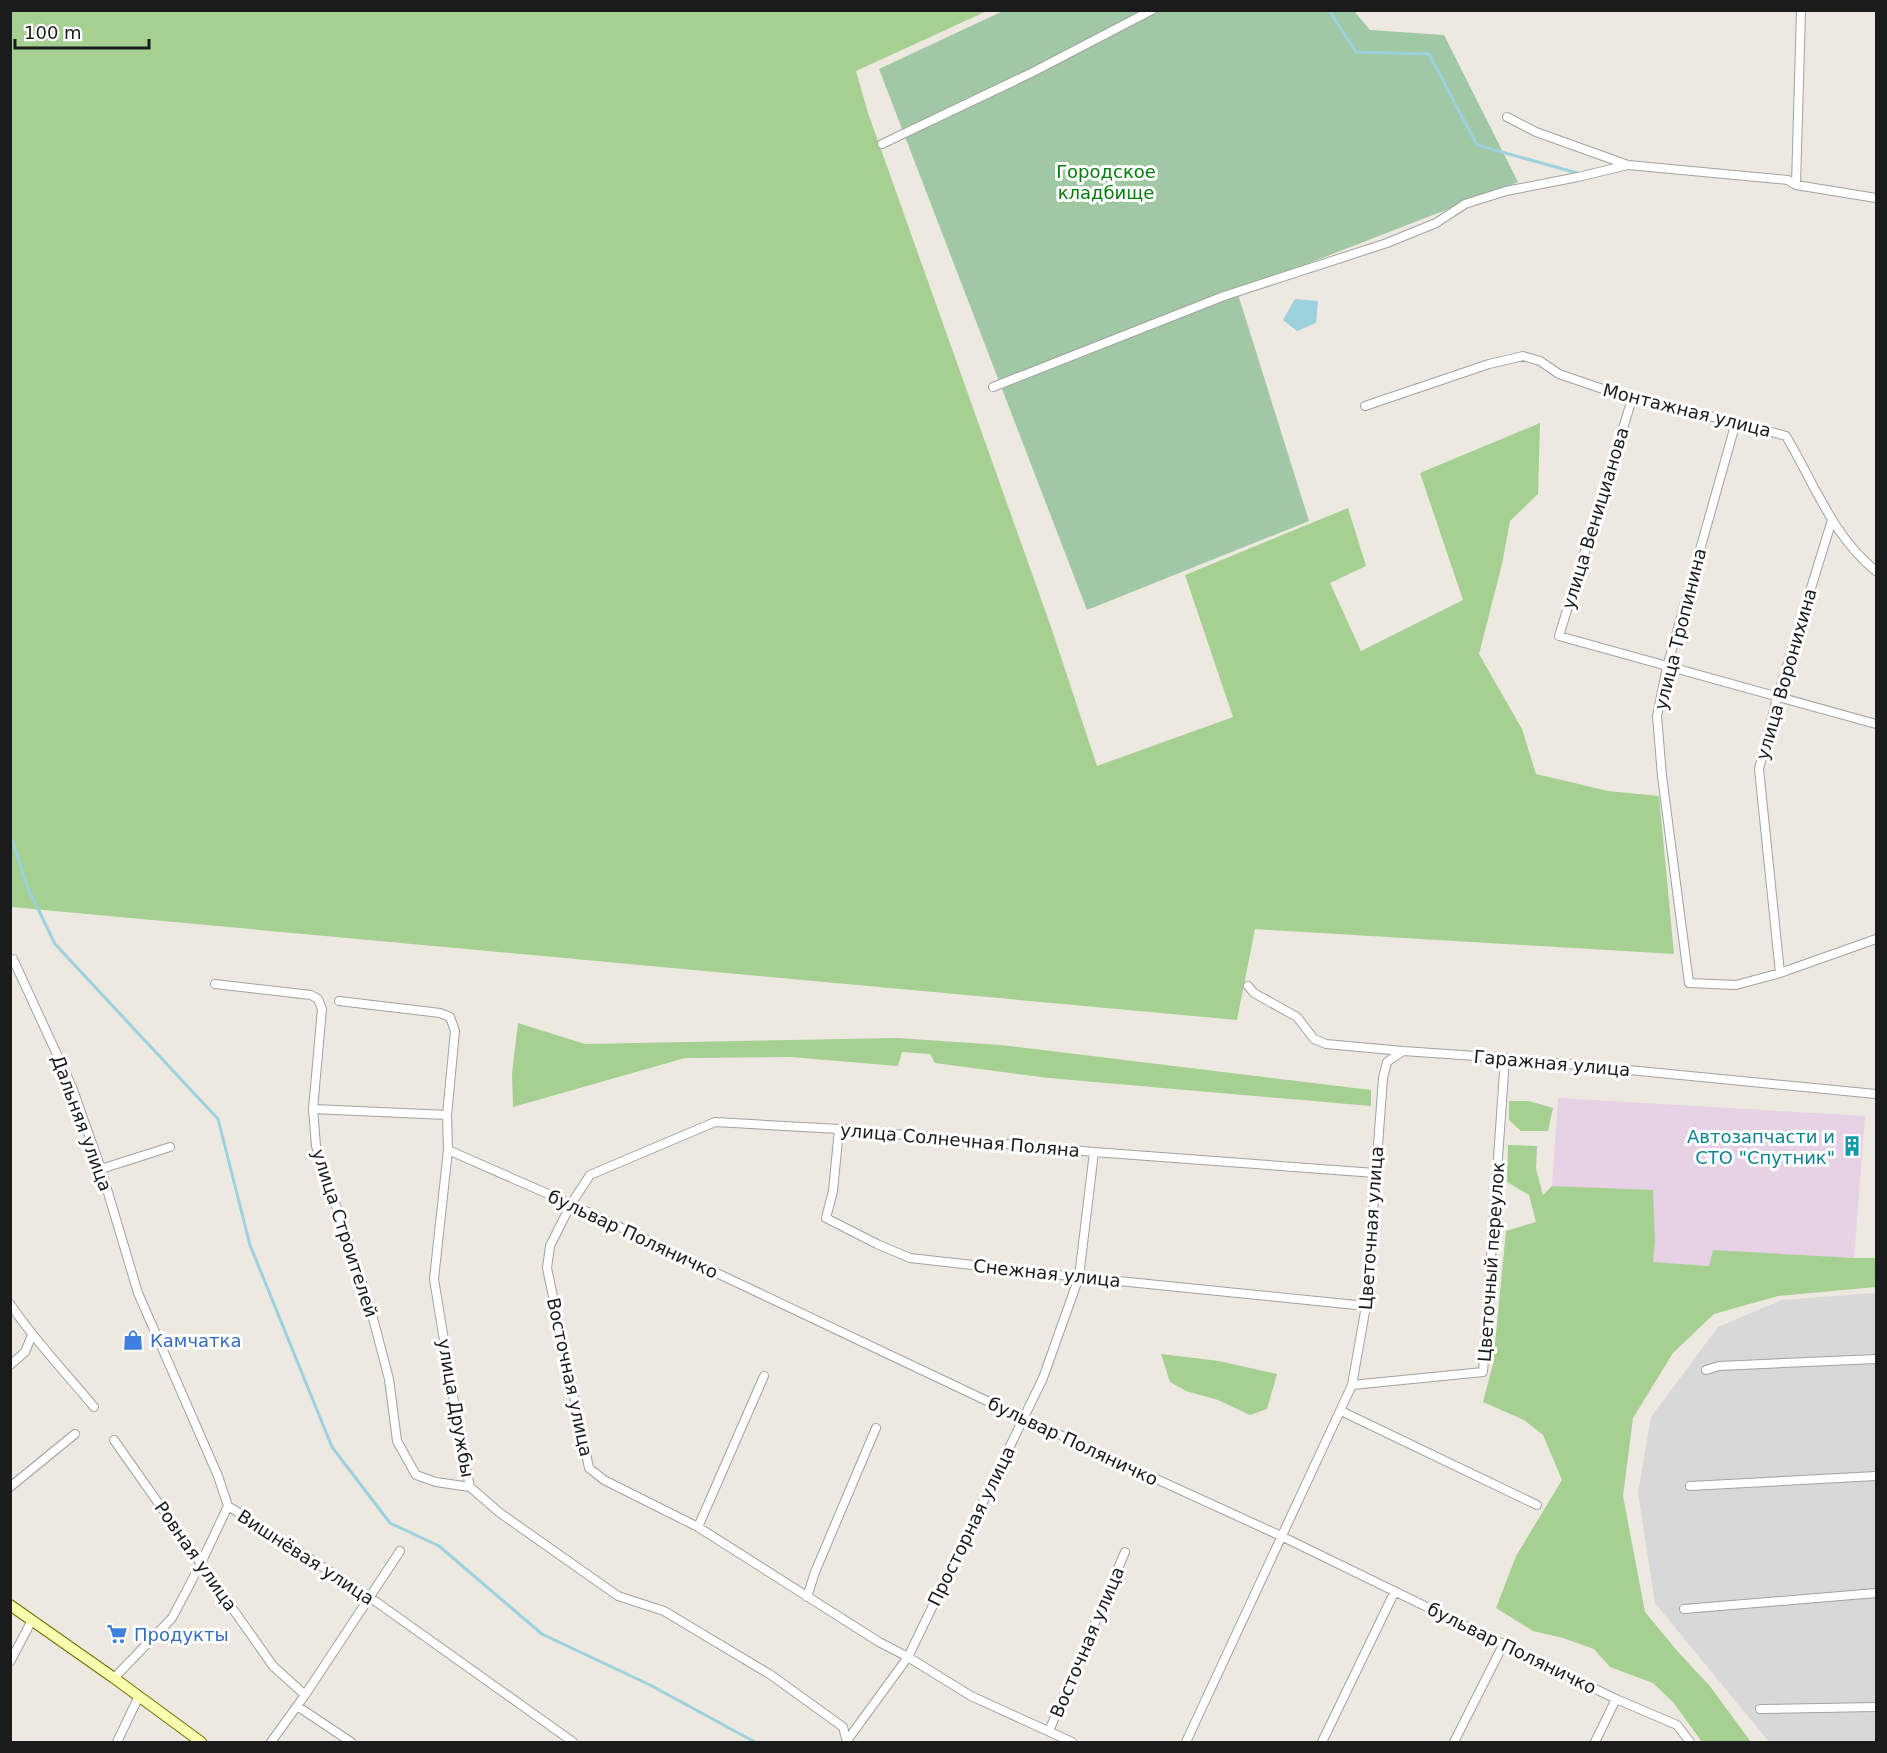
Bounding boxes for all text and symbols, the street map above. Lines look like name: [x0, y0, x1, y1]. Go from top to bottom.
scale bar: [15, 12, 148, 50]
text: 100 m: [24, 22, 82, 43]
park label: Городское кладбище: [1056, 161, 1156, 203]
street label: Монтажная улица: [1601, 379, 1773, 441]
street label: улица Веницианова: [1557, 424, 1633, 612]
street label: улица Тропинина: [1650, 546, 1710, 712]
street label: улица Воронихина: [1751, 586, 1821, 762]
street label: Гаражная улица: [1473, 1046, 1631, 1080]
street label: Дальняя улица: [48, 1052, 116, 1194]
street label: улица Солнечная Поляна: [839, 1119, 1081, 1161]
place label: Автозапчасти и СТО "Спутник": [1687, 1126, 1835, 1168]
building icon: Автозапчасти и СТО "Спутник": [1840, 1134, 1864, 1158]
street label: Цветочная улица: [1355, 1145, 1387, 1311]
street label: улица Строителей: [308, 1146, 382, 1320]
street label: Цветочный переулок: [1474, 1161, 1508, 1363]
street label: бульвар Поляничко: [544, 1185, 722, 1283]
street label: Снежная улица: [972, 1255, 1122, 1291]
street label: Восточная улица: [543, 1296, 597, 1458]
shop icon: Камчатка: [121, 1328, 145, 1352]
place label: Камчатка: [150, 1330, 241, 1351]
street label: улица Дружбы: [433, 1337, 479, 1479]
street label: бульвар Поляничко: [984, 1392, 1162, 1490]
street label: Просторная улица: [923, 1443, 1019, 1609]
street label: Ровная улица: [150, 1497, 242, 1615]
street label: Вишнёвая улица: [234, 1505, 378, 1609]
street label: Восточная улица: [1046, 1563, 1128, 1721]
street label: бульвар Поляничко: [1424, 1598, 1600, 1698]
supermarket icon: Продукты: [105, 1622, 129, 1646]
place label: Продукты: [134, 1624, 229, 1645]

